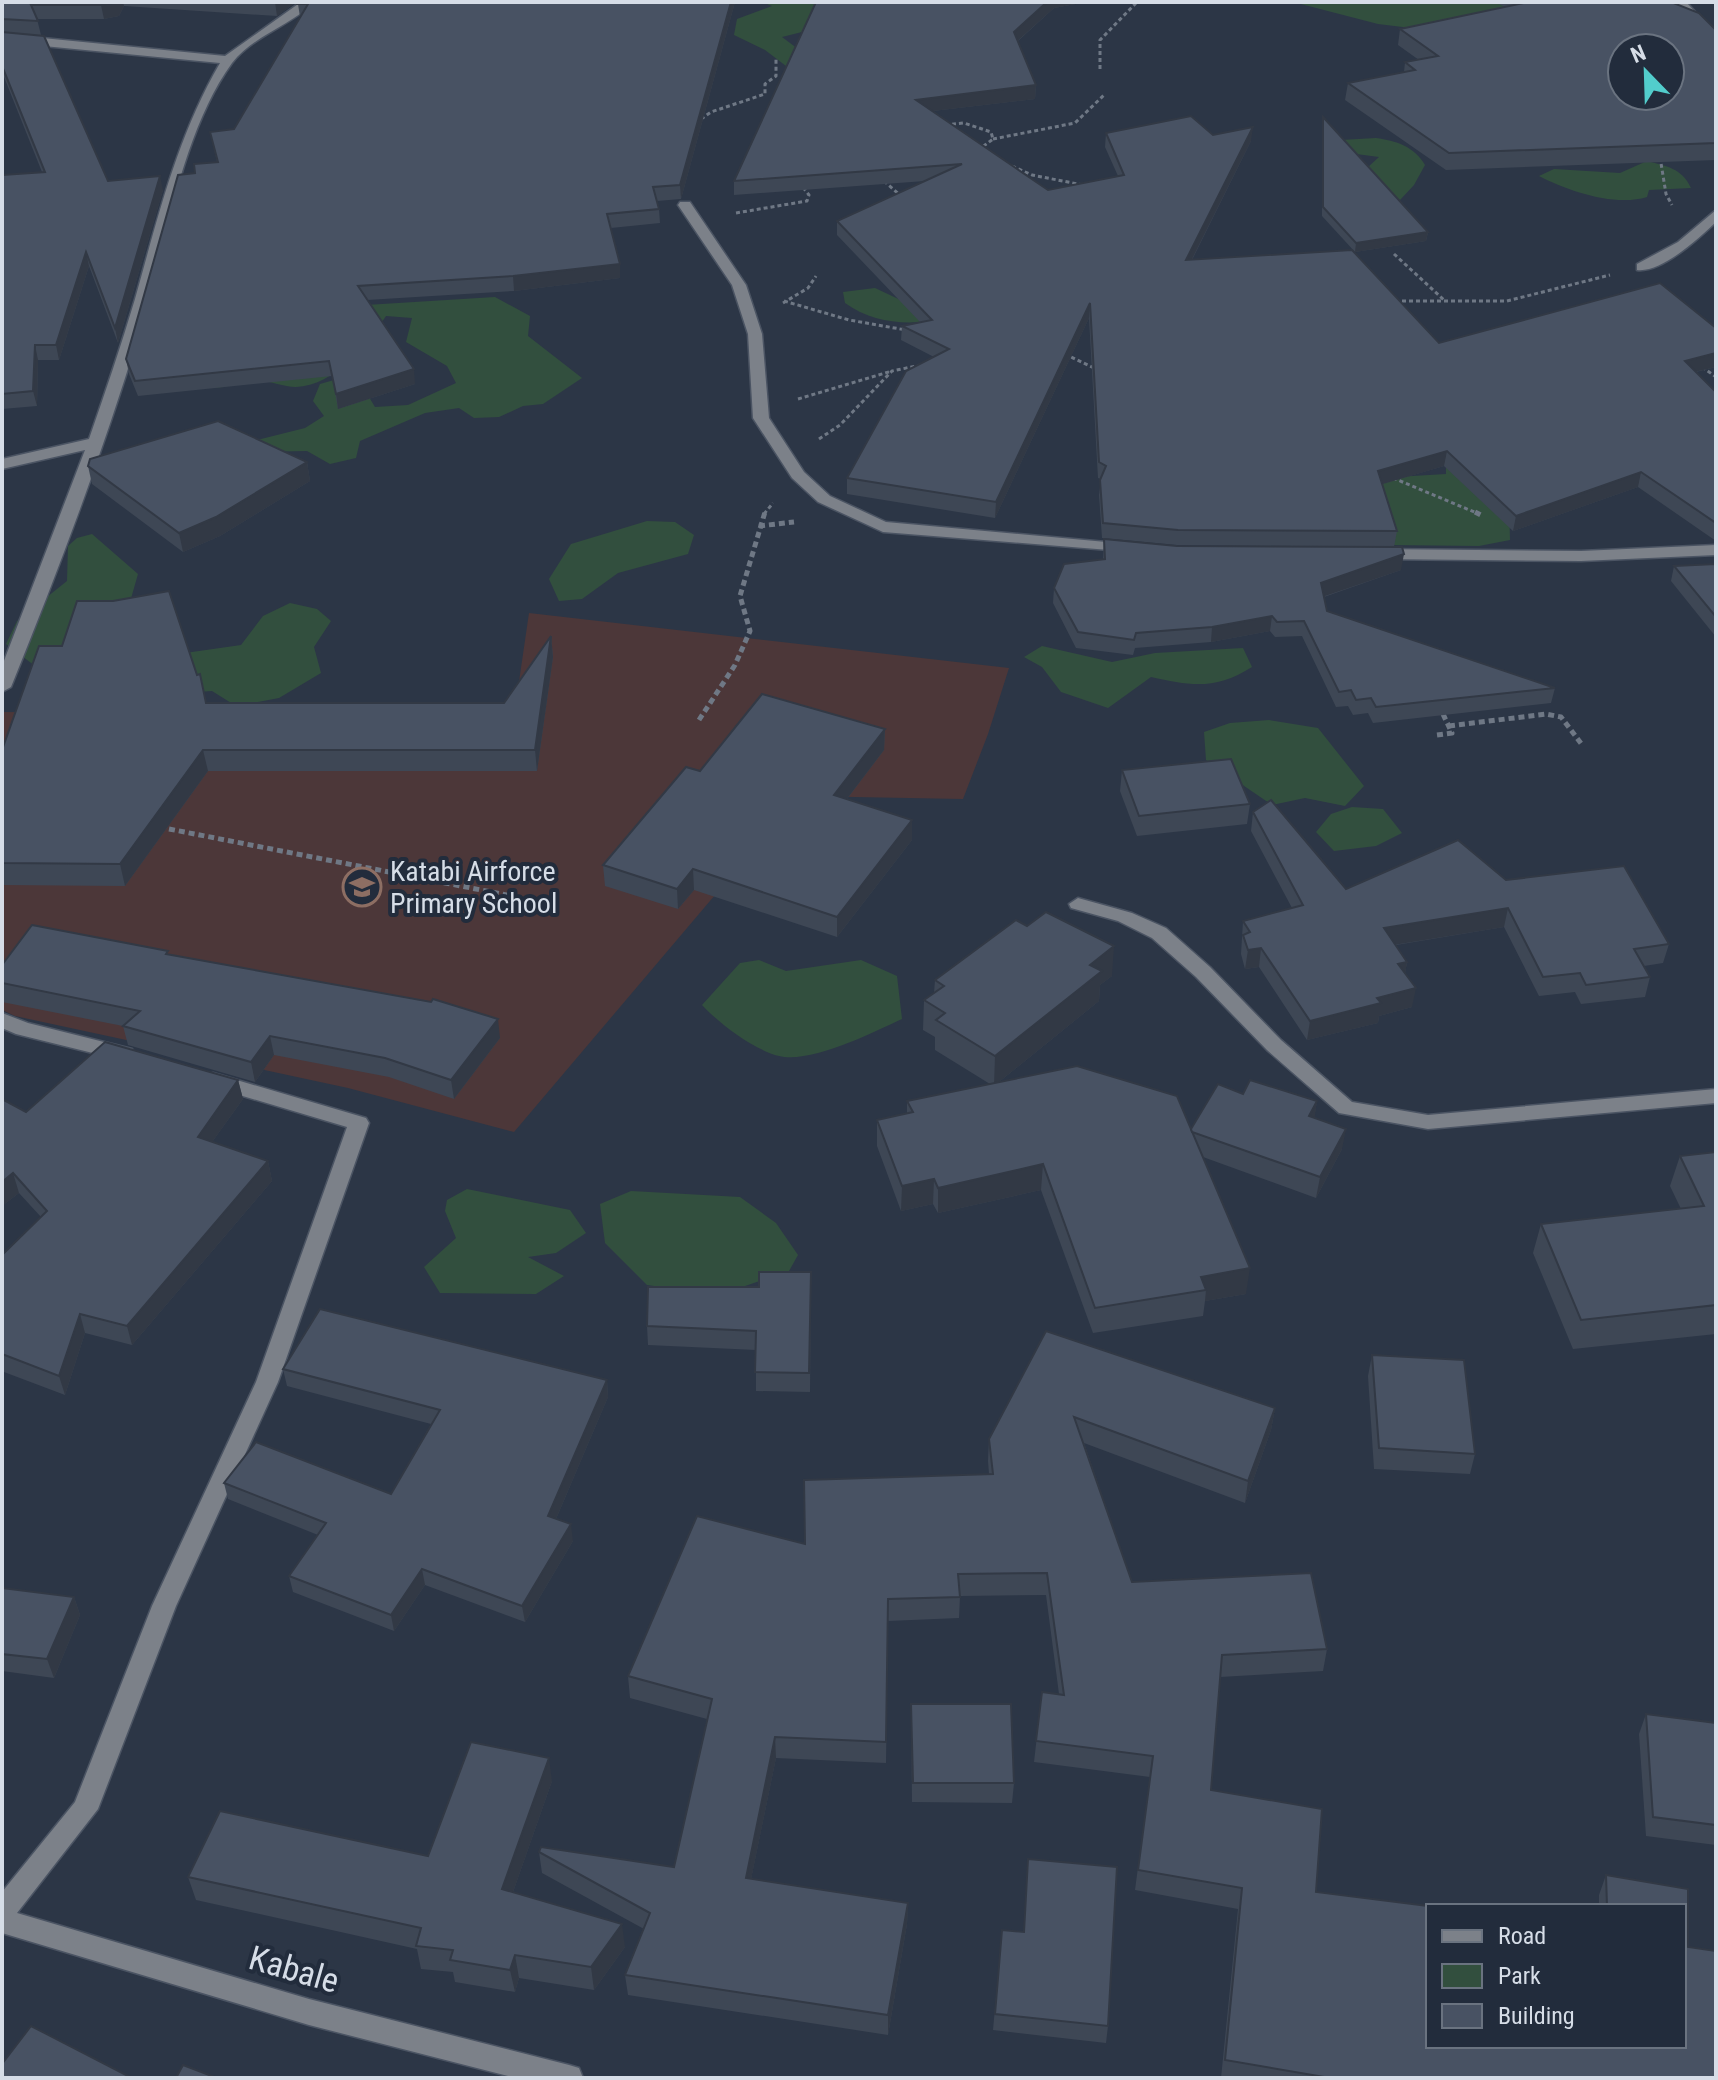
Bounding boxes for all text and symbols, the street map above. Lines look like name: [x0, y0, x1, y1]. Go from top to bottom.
north arrow: [1606, 32, 1686, 112]
text: N: [1627, 40, 1649, 68]
place label: Katabi Airforce Primary School: [390, 855, 557, 920]
school or university icon: Katabi Airforce Primary School: [341, 866, 383, 908]
legend: [1426, 1904, 1686, 2048]
text: Road: [1498, 1922, 1546, 1950]
street label: Kabale: [244, 1937, 344, 2001]
text: Park: [1498, 1962, 1541, 1990]
text: Building: [1498, 2002, 1575, 2030]

